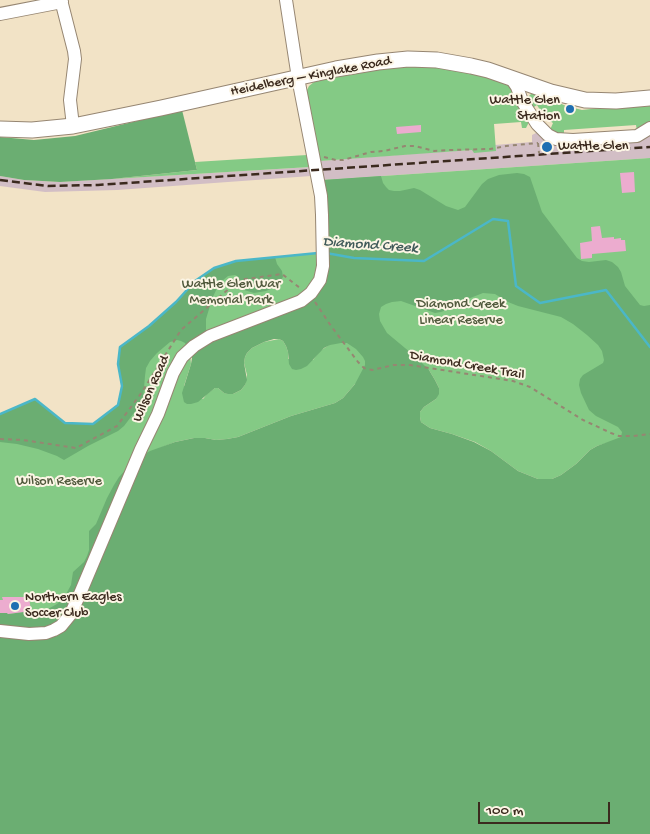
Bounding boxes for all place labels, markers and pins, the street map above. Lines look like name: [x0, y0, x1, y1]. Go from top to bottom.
place label: Wattle Glen Station: [489, 93, 560, 125]
marker: Wattle Glen Station: [564, 103, 576, 115]
place label: Wattle Glen: [558, 139, 629, 155]
marker: Wattle Glen: [540, 140, 554, 154]
place label: Northern Eagles Soccer Club: [25, 590, 122, 622]
marker: Northern Eagles Soccer Club: [9, 600, 21, 612]

